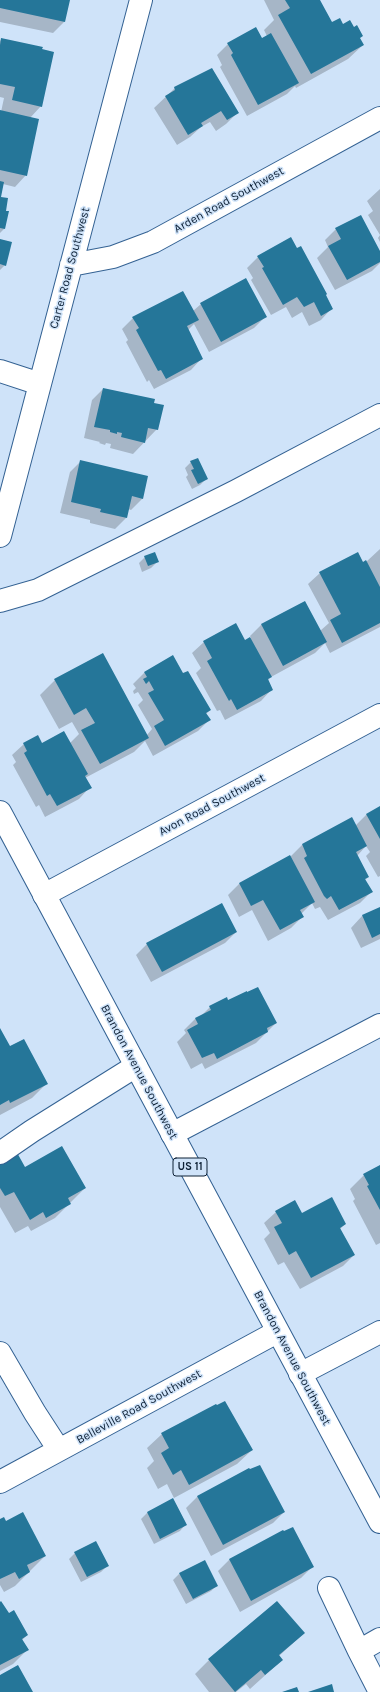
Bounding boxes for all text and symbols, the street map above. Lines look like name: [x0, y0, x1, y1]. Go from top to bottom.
street label: Arden Road Southwest: [171, 164, 287, 236]
street label: Carter Road Southwest: [47, 206, 93, 330]
street label: Avon Road Southwest: [156, 771, 268, 839]
street label: Brandon Avenue Southwest: [97, 1002, 181, 1142]
road number: US 11: [173, 1158, 207, 1176]
street label: Brandon Avenue Southwest: [250, 1288, 334, 1428]
street label: Belleville Road Southwest: [74, 1367, 204, 1447]

